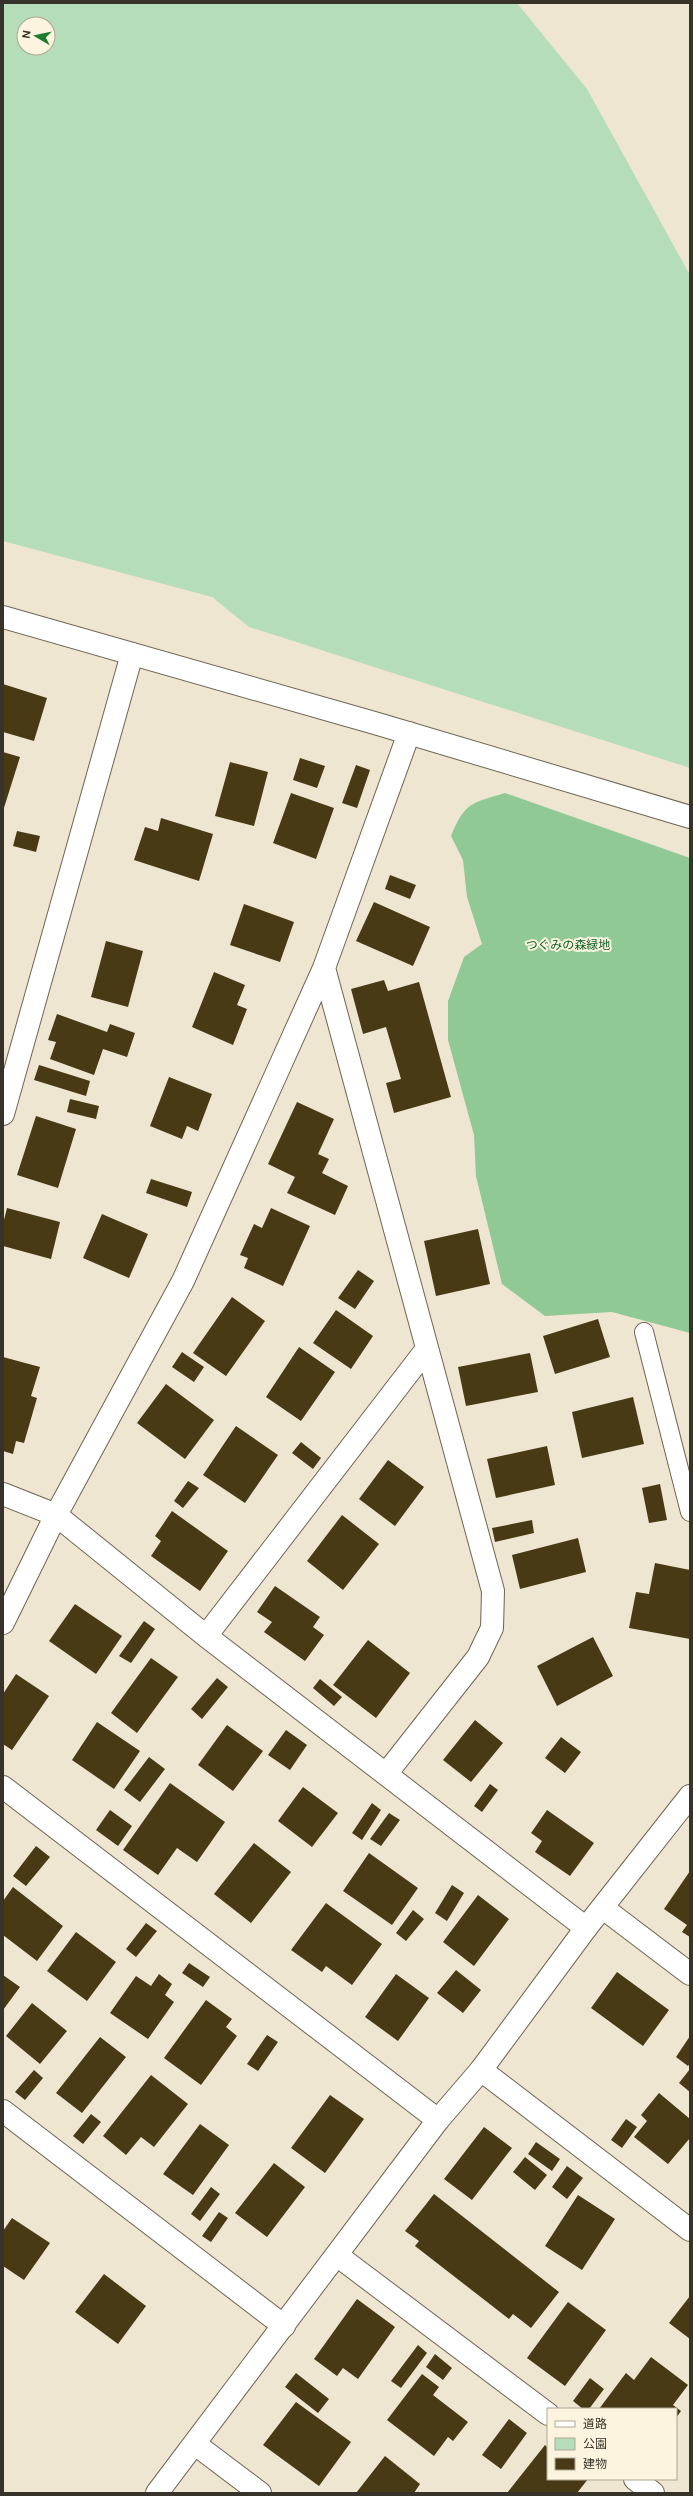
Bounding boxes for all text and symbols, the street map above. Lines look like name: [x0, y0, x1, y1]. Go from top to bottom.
north arrow: [16, 16, 56, 56]
text: N: [19, 29, 34, 39]
park label: つぐみの森緑地: [526, 937, 610, 953]
legend: [547, 2408, 677, 2480]
text: 道路: [583, 2416, 607, 2432]
text: 公園: [583, 2436, 607, 2452]
text: 建物: [583, 2456, 607, 2472]

